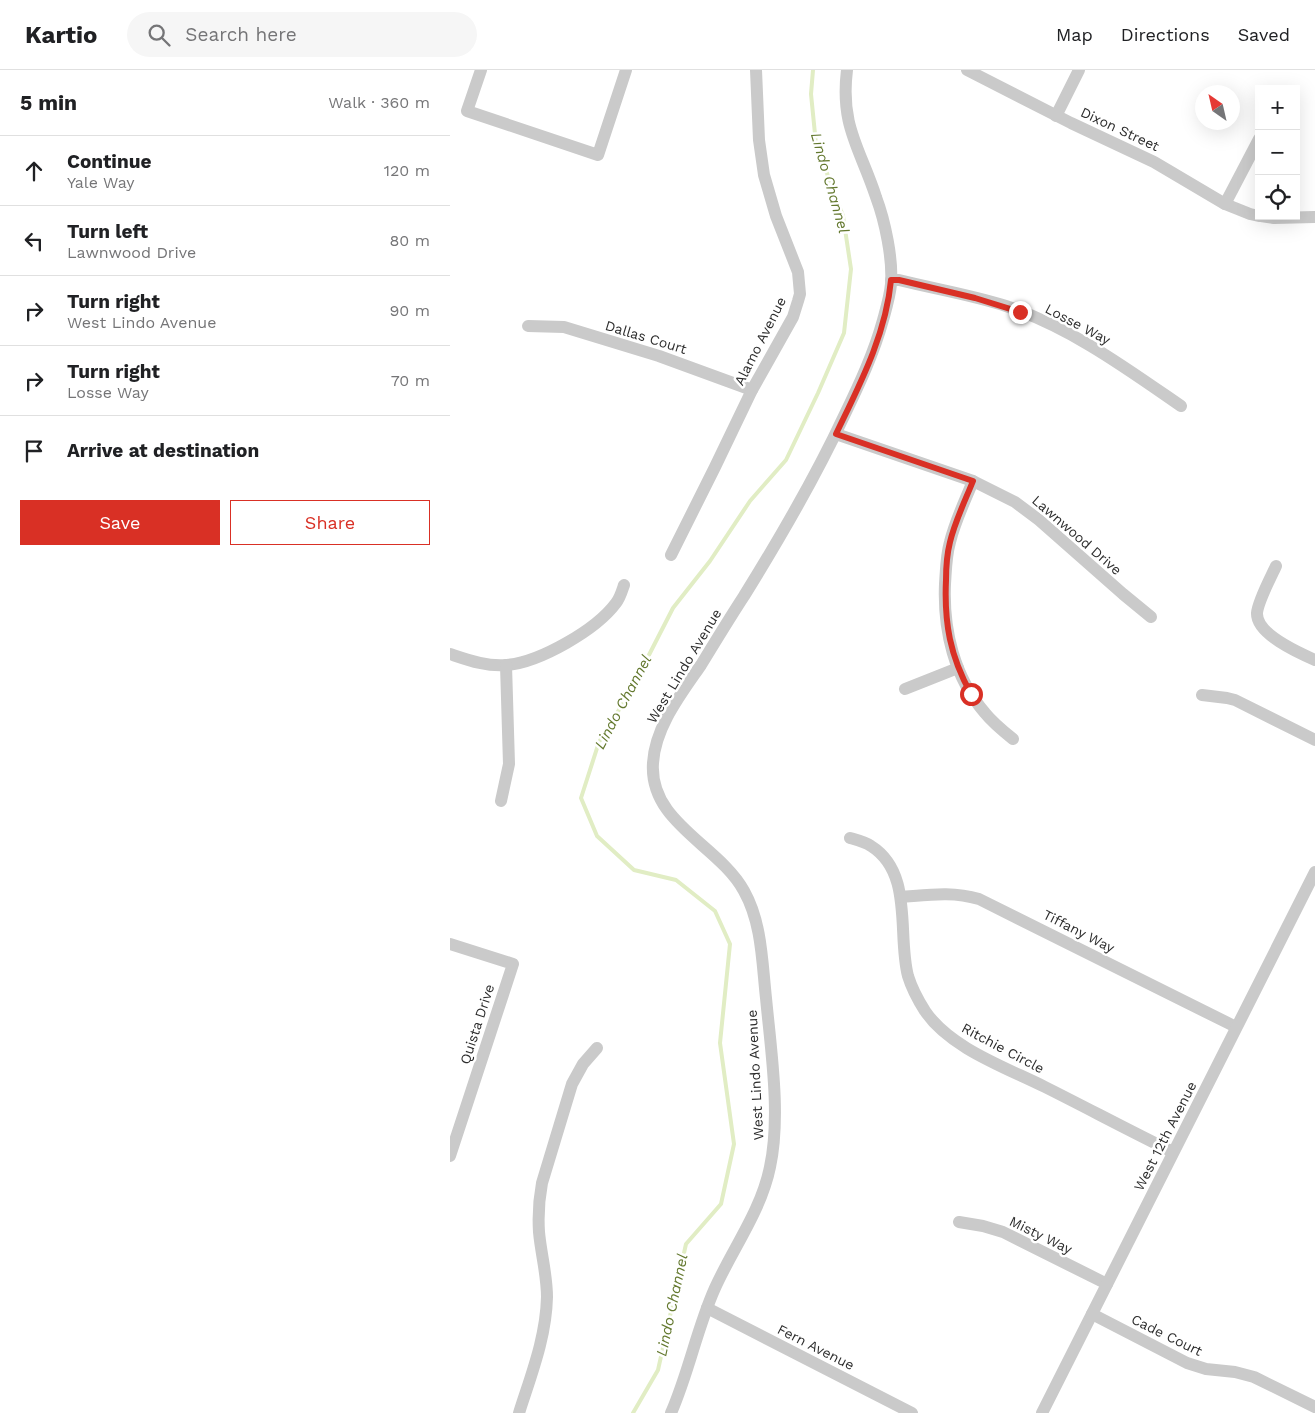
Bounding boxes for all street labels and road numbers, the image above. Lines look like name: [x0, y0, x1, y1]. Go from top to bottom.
street label: Dixon Street: [1078, 104, 1162, 154]
street label: Alamo Avenue: [731, 294, 789, 388]
street label: Losse Way: [1043, 300, 1114, 348]
street label: Dallas Court: [603, 317, 689, 357]
street label: Lawnwood Drive: [1029, 492, 1125, 578]
street label: West Lindo Avenue: [643, 606, 725, 726]
street label: Tiffany Way: [1041, 906, 1118, 956]
street label: Quista Drive: [457, 982, 497, 1066]
street label: West Lindo Avenue: [744, 1009, 766, 1141]
street label: Ritchie Circle: [959, 1020, 1047, 1076]
street label: West 12th Avenue: [1130, 1079, 1200, 1193]
street label: Misty Way: [1007, 1213, 1076, 1257]
street label: Cade Court: [1129, 1311, 1205, 1359]
street label: Fern Avenue: [775, 1321, 857, 1373]

